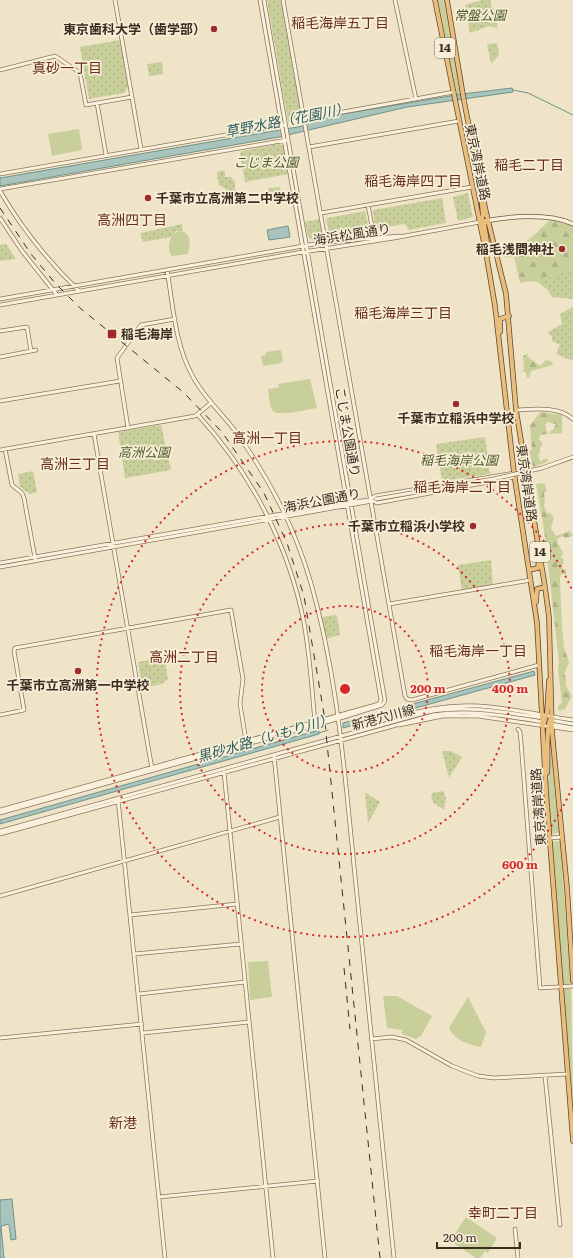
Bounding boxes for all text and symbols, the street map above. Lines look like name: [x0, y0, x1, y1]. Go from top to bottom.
park label: 常盤公園: [454, 5, 508, 24]
district label: 稲毛海岸五丁目: [291, 12, 389, 32]
place label: 東京歯科大学（歯学部）: [63, 19, 206, 38]
marker: 東京歯科大学（歯学部）: [209, 24, 219, 34]
road number: 14: [435, 38, 455, 58]
district label: 真砂一丁目: [32, 57, 102, 77]
water label: 草野水路（花園川）: [223, 97, 351, 141]
street label: 東京湾岸道路: [461, 122, 496, 202]
park label: こじま公園: [233, 152, 300, 171]
district label: 稲毛二丁目: [494, 154, 564, 174]
district label: 稲毛海岸四丁目: [364, 170, 462, 190]
place label: 千葉市立高洲第二中学校: [156, 188, 299, 207]
marker: 千葉市立高洲第二中学校: [143, 193, 153, 203]
district label: 高洲四丁目: [97, 209, 167, 229]
street label: 海浜松風通り: [312, 218, 392, 249]
place label: 稲毛浅間神社: [476, 239, 554, 258]
marker: 稲毛浅間神社: [557, 244, 567, 254]
district label: 稲毛海岸三丁目: [354, 302, 452, 322]
place label: 稲毛海岸: [121, 324, 173, 343]
marker: 稲毛海岸: [106, 328, 118, 340]
street label: こじま公園通り: [331, 385, 366, 478]
marker: 千葉市立稲浜中学校: [451, 399, 461, 409]
place label: 千葉市立稲浜中学校: [397, 408, 515, 427]
district label: 高洲一丁目: [232, 427, 302, 447]
park label: 高洲公園: [118, 442, 172, 461]
street label: 東京湾岸道路: [513, 443, 542, 523]
park label: 稲毛海岸公園: [420, 450, 500, 469]
district label: 高洲三丁目: [40, 453, 110, 473]
district label: 稲毛海岸二丁目: [413, 476, 511, 496]
street label: 海浜公園通り: [282, 483, 362, 516]
place label: 千葉市立稲浜小学校: [348, 516, 465, 535]
marker: 千葉市立稲浜小学校: [468, 521, 478, 531]
road number: 14: [530, 542, 550, 562]
district label: 稲毛海岸一丁目: [429, 640, 527, 660]
district label: 高洲二丁目: [149, 646, 219, 666]
marker: 千葉市立高洲第一中学校: [73, 666, 83, 676]
place label: 千葉市立高洲第一中学校: [6, 675, 150, 694]
text: 200 m: [410, 679, 446, 697]
text: 400 m: [492, 679, 528, 697]
centre of rings: [338, 682, 352, 696]
street label: 新港穴川線: [349, 699, 417, 734]
water label: 黒砂水路（いもり川）: [195, 708, 335, 766]
street label: 東京湾岸道路: [525, 767, 550, 847]
text: 600 m: [502, 855, 538, 873]
district label: 新港: [109, 1112, 137, 1132]
district label: 幸町二丁目: [468, 1202, 538, 1222]
scale bar: [437, 1224, 520, 1250]
text: 200 m: [443, 1228, 477, 1246]

